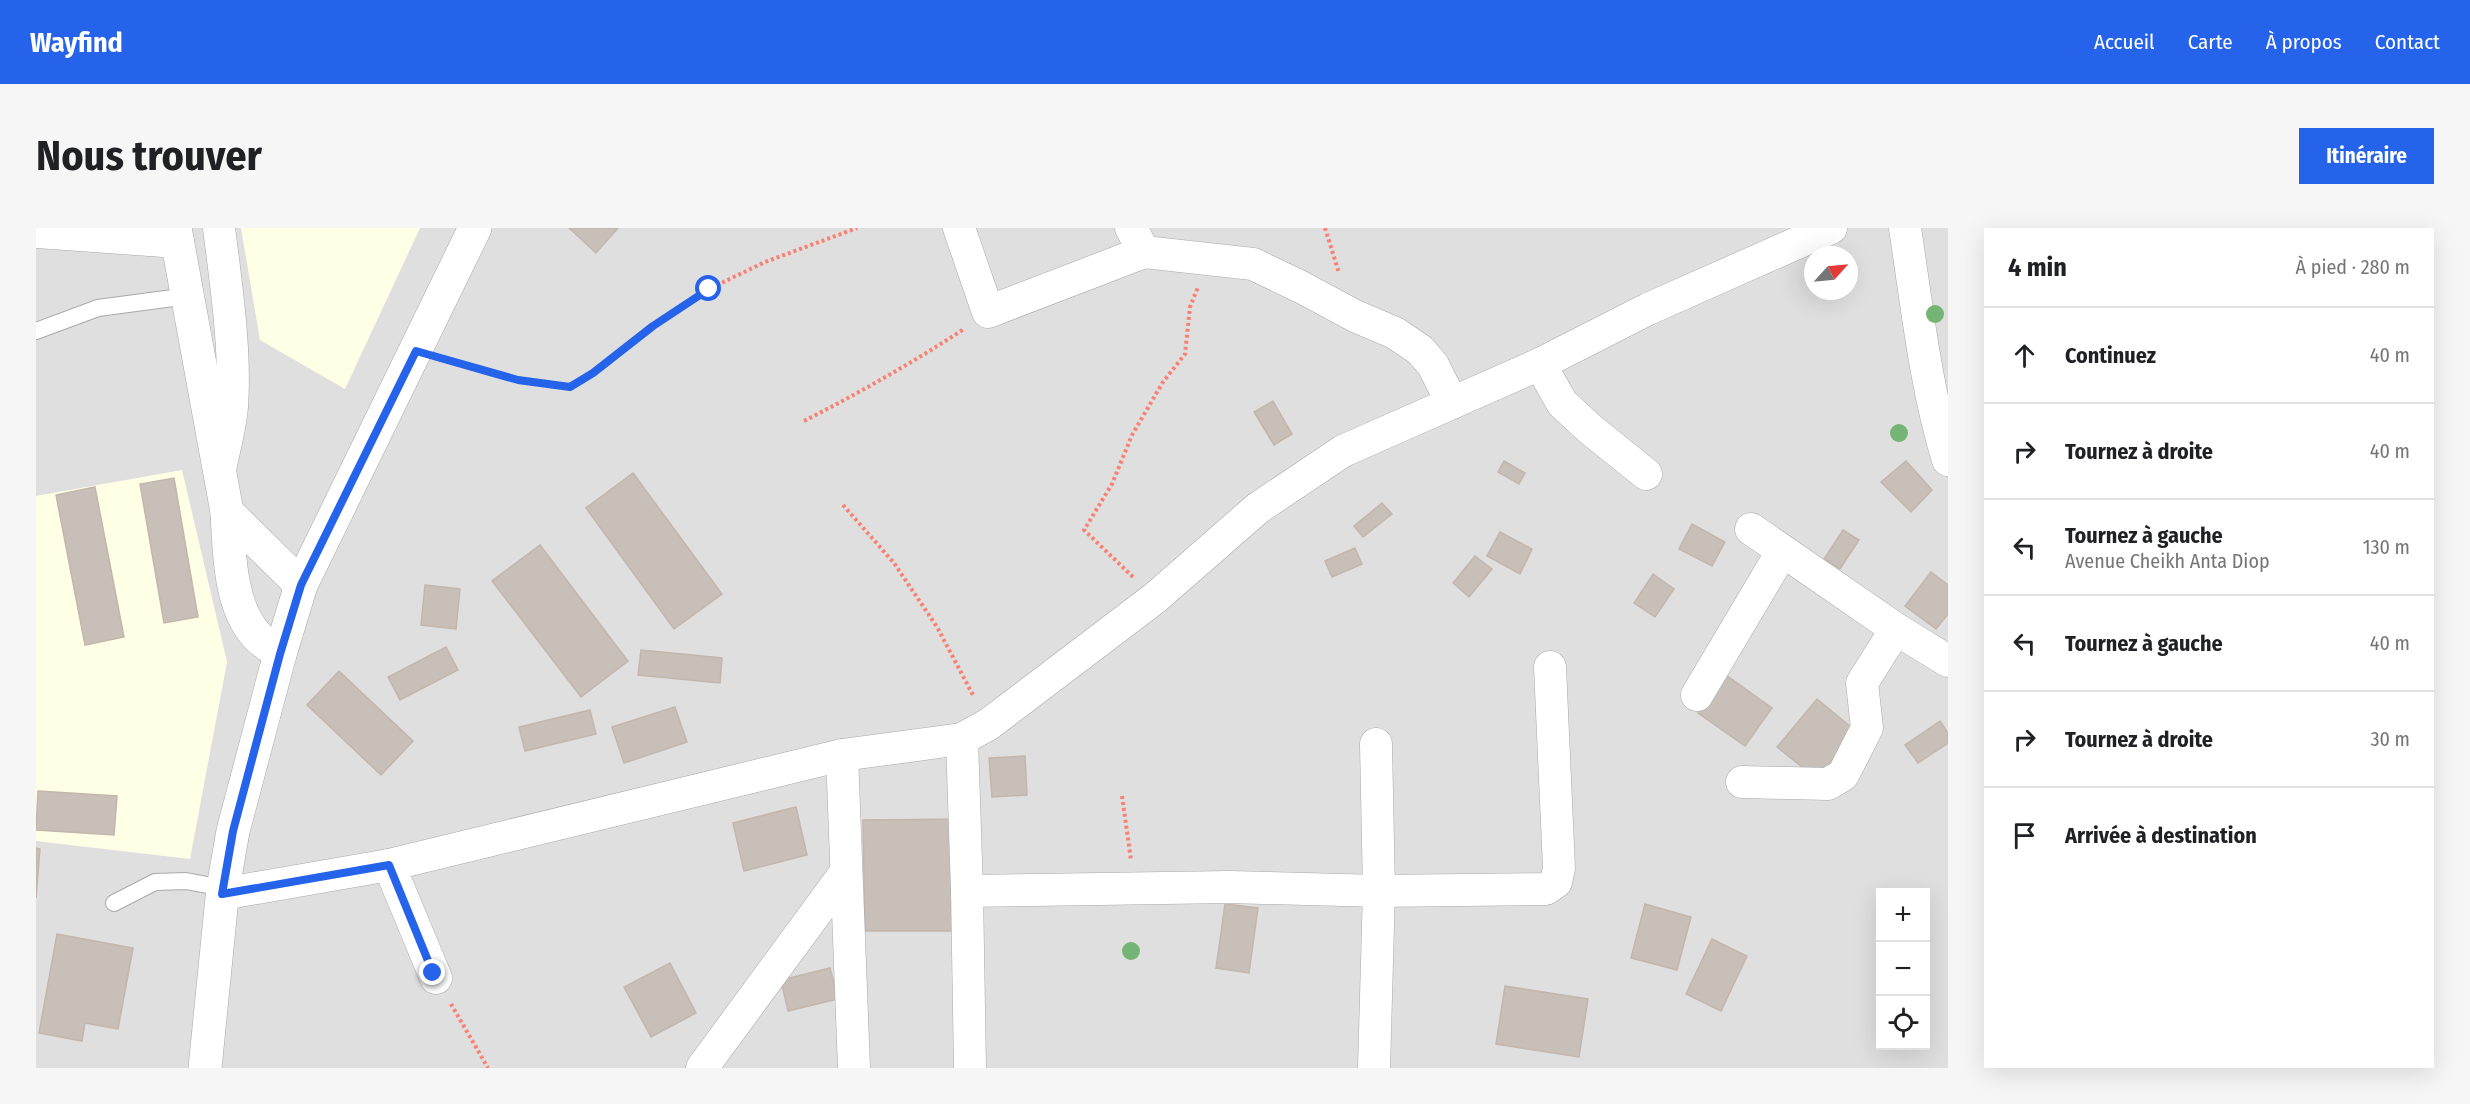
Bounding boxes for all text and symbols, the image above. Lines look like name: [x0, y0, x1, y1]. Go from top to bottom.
text: Wayfind: [30, 26, 123, 59]
text: Accueil: [2094, 29, 2155, 55]
text: Carte: [2188, 29, 2233, 55]
text: À propos: [2266, 29, 2342, 55]
text: Contact: [2375, 29, 2440, 55]
button: Itinéraire: [2299, 128, 2434, 184]
text: Nous trouver: [36, 131, 262, 181]
north arrow: [1804, 246, 1858, 300]
text: 4 min: [2008, 252, 2067, 283]
text: À pied · 280 m: [2296, 255, 2410, 279]
route start: [695, 275, 721, 301]
icon: ahead: [2008, 339, 2041, 372]
text: Continuez: [2065, 342, 2156, 369]
text: 40 m: [2370, 343, 2410, 367]
icon: right: [2008, 435, 2041, 468]
text: Tournez à droite: [2065, 438, 2213, 465]
text: 40 m: [2370, 439, 2410, 463]
text: Tournez à gauche: [2065, 522, 2223, 549]
icon: left: [2008, 531, 2041, 564]
text: 130 m: [2363, 535, 2410, 559]
text: Avenue Cheikh Anta Diop: [2065, 549, 2270, 573]
icon: left: [2008, 627, 2041, 660]
text: Tournez à gauche: [2065, 630, 2223, 657]
text: 40 m: [2370, 631, 2410, 655]
icon: right: [2008, 723, 2041, 756]
text: Tournez à droite: [2065, 726, 2213, 753]
text: 30 m: [2370, 727, 2410, 751]
icon: arrive: [2008, 819, 2041, 852]
text: Arrivée à destination: [2065, 822, 2257, 849]
map controls: [1876, 888, 1930, 1050]
button: +: [1876, 888, 1930, 942]
button: −: [1876, 942, 1930, 996]
route end: [419, 959, 445, 985]
button: locate: [1876, 996, 1930, 1050]

